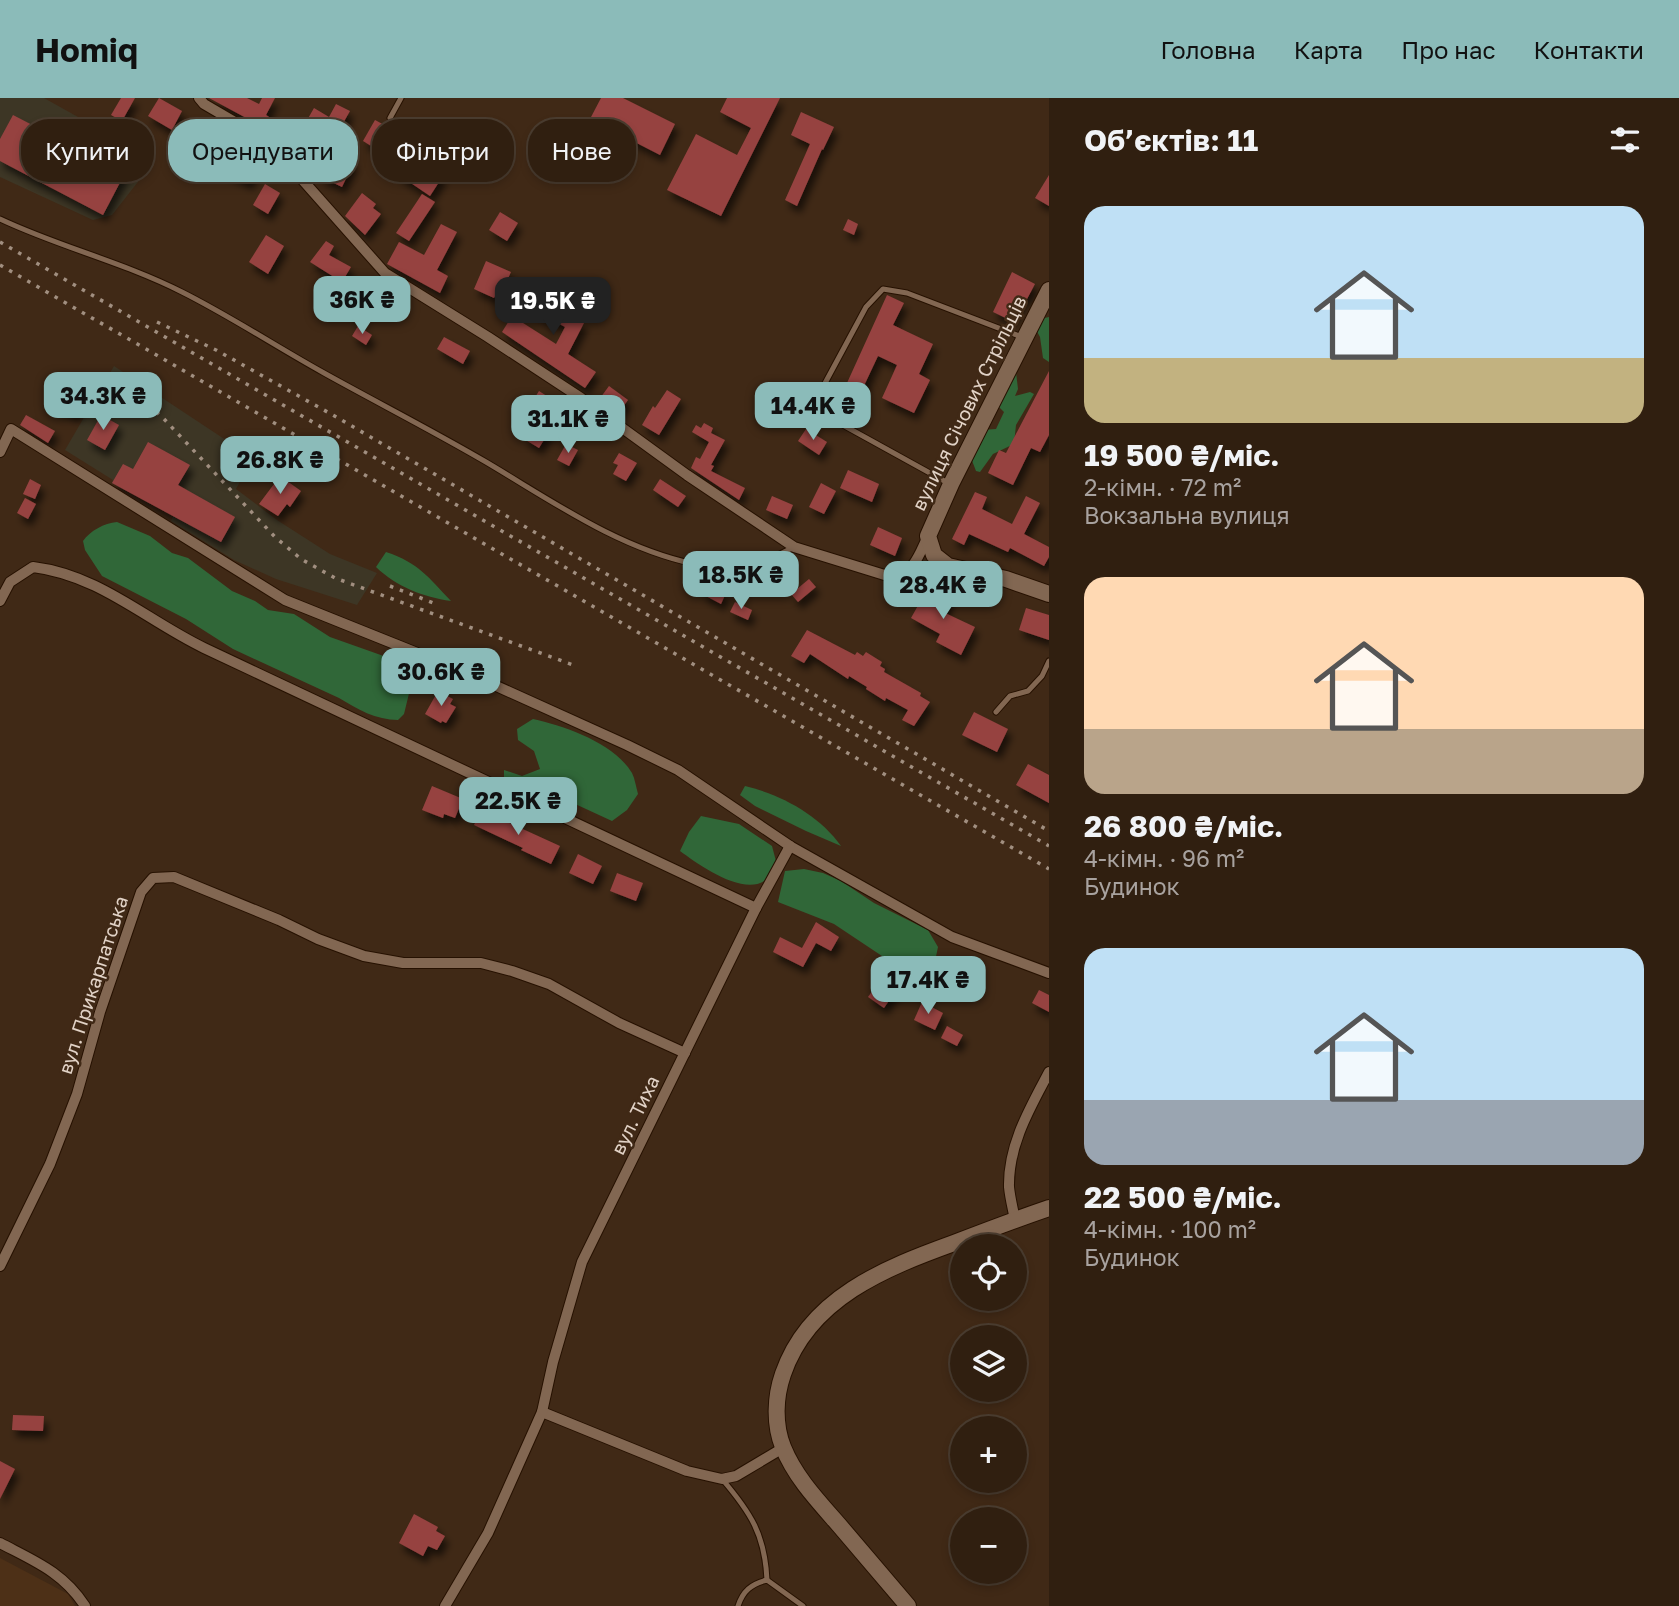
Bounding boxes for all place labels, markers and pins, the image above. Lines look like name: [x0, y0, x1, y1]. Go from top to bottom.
pin: 36K ₴: [313, 276, 411, 336]
pin: 19.5K ₴: [488, 278, 618, 337]
pin: 34.3K ₴: [38, 372, 168, 432]
pin: 14.4K ₴: [748, 382, 878, 442]
pin: 31.1K ₴: [503, 396, 633, 455]
pin: 26.8K ₴: [215, 436, 345, 496]
pin: 18.5K ₴: [676, 552, 806, 611]
pin: 28.4K ₴: [878, 561, 1008, 621]
pin: 30.6K ₴: [376, 648, 506, 708]
pin: 22.5K ₴: [453, 778, 583, 837]
pin: 17.4K ₴: [863, 956, 993, 1016]

